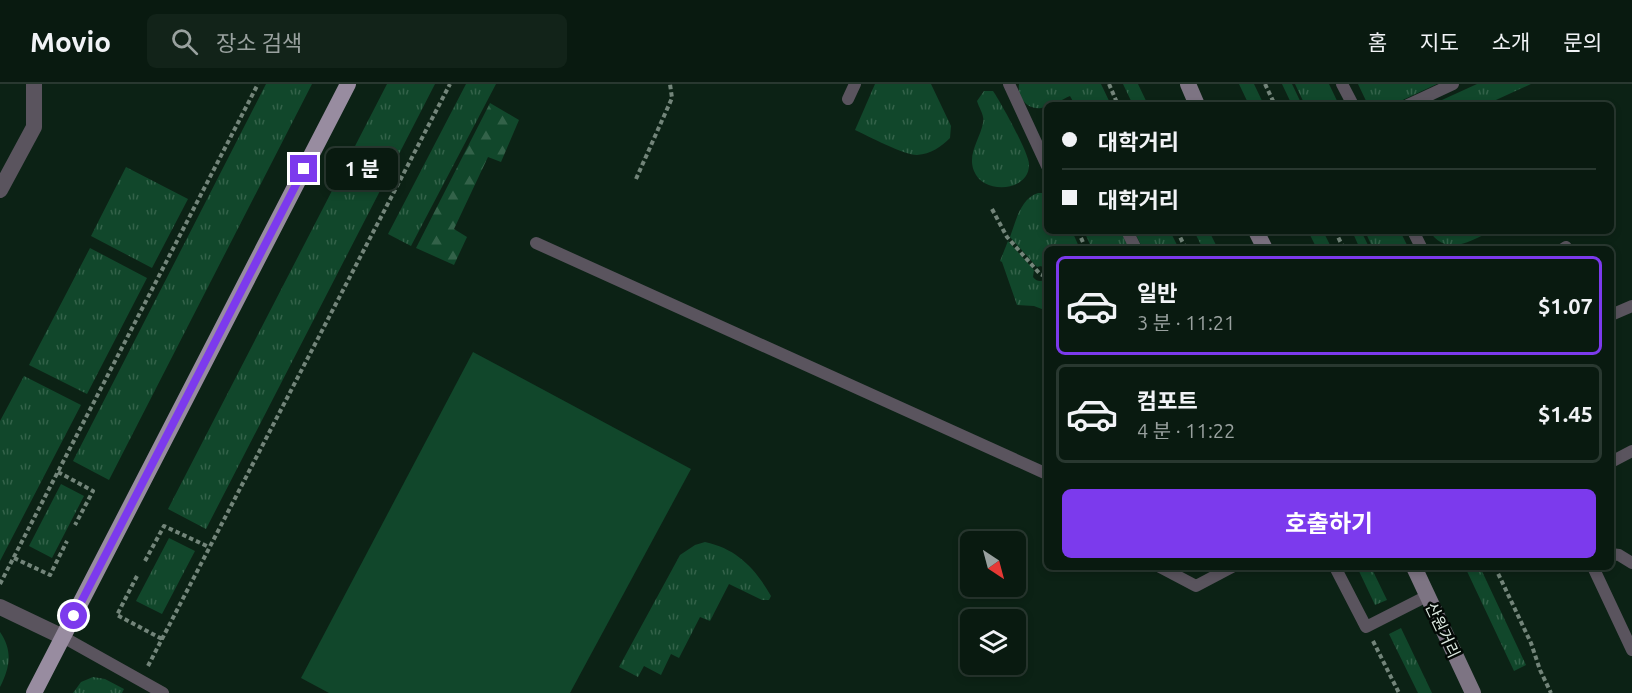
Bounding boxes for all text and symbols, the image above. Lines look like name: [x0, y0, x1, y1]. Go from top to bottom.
search box: [147, 14, 567, 68]
icon: search: [168, 25, 201, 58]
text: Movio: [30, 26, 111, 57]
text: 장소 검색: [216, 30, 302, 55]
text: 홈: [1368, 30, 1387, 54]
text: 지도: [1420, 30, 1459, 54]
text: 소개: [1492, 30, 1530, 54]
text: 문의: [1563, 30, 1602, 54]
text: 대학거리: [1098, 129, 1179, 154]
callout: 1 분: [325, 148, 397, 190]
route end: [290, 155, 317, 182]
text: 1 분: [345, 157, 379, 180]
text: 대학거리: [1098, 187, 1179, 212]
icon: car: [1065, 279, 1119, 333]
text: 일반: [1137, 280, 1177, 305]
text: $1.07: [1538, 293, 1593, 318]
text: 3 분 · 11:21: [1137, 311, 1235, 334]
icon: car: [1065, 387, 1119, 441]
text: 컴포트: [1137, 388, 1198, 413]
text: $1.45: [1538, 401, 1593, 426]
text: 4 분 · 11:22: [1137, 419, 1235, 442]
button: 호출하기: [1062, 489, 1596, 558]
north arrow: [960, 531, 1026, 597]
map controls: [960, 531, 1026, 675]
street label: 산원거리: [1422, 600, 1464, 660]
route start: [60, 602, 87, 629]
button: layers: [960, 609, 1026, 675]

